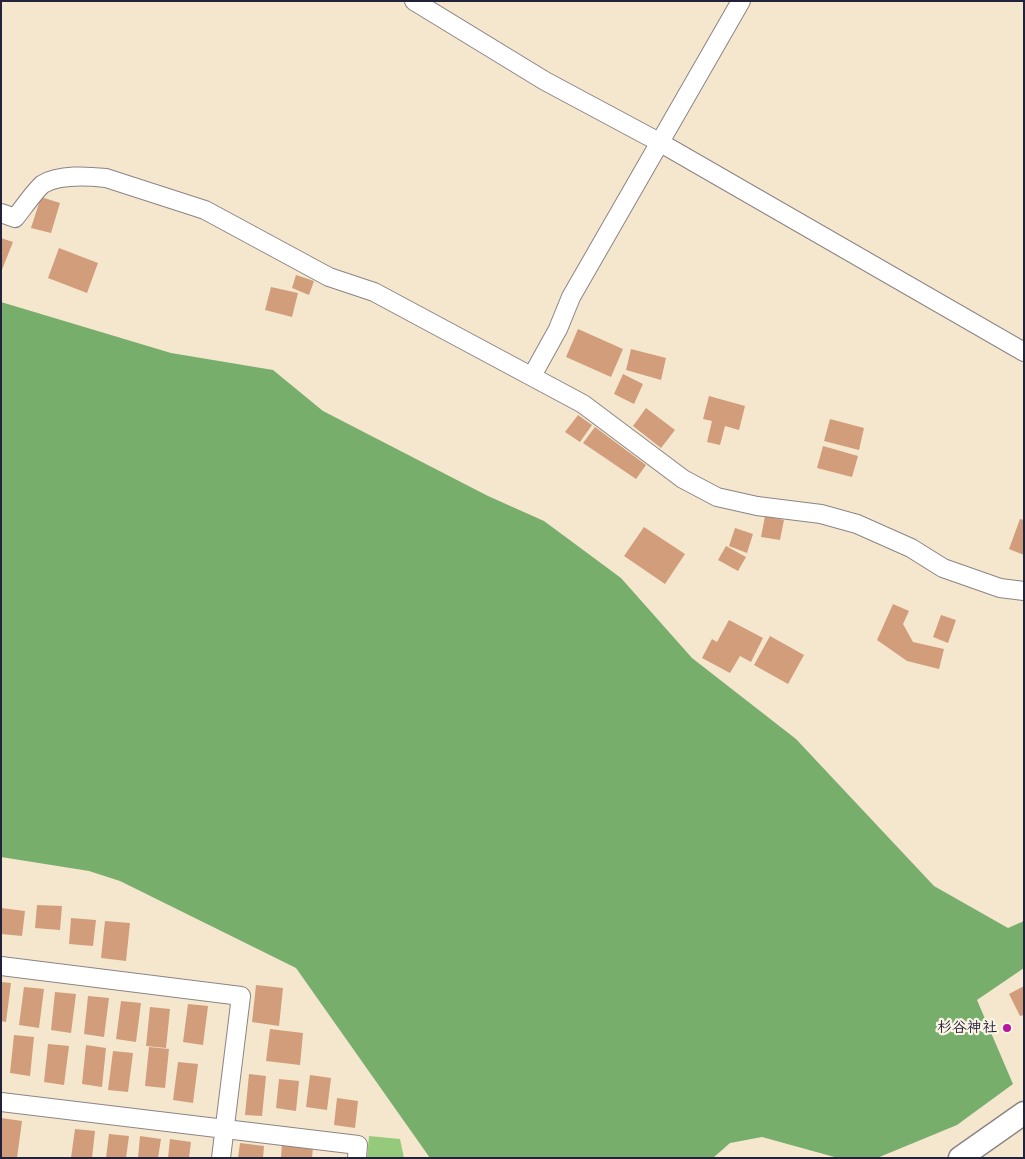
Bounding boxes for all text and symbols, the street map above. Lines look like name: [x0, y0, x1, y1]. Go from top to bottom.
place label: 杉谷神社: [937, 1019, 997, 1037]
marker: 杉谷神社: [1001, 1022, 1013, 1034]

